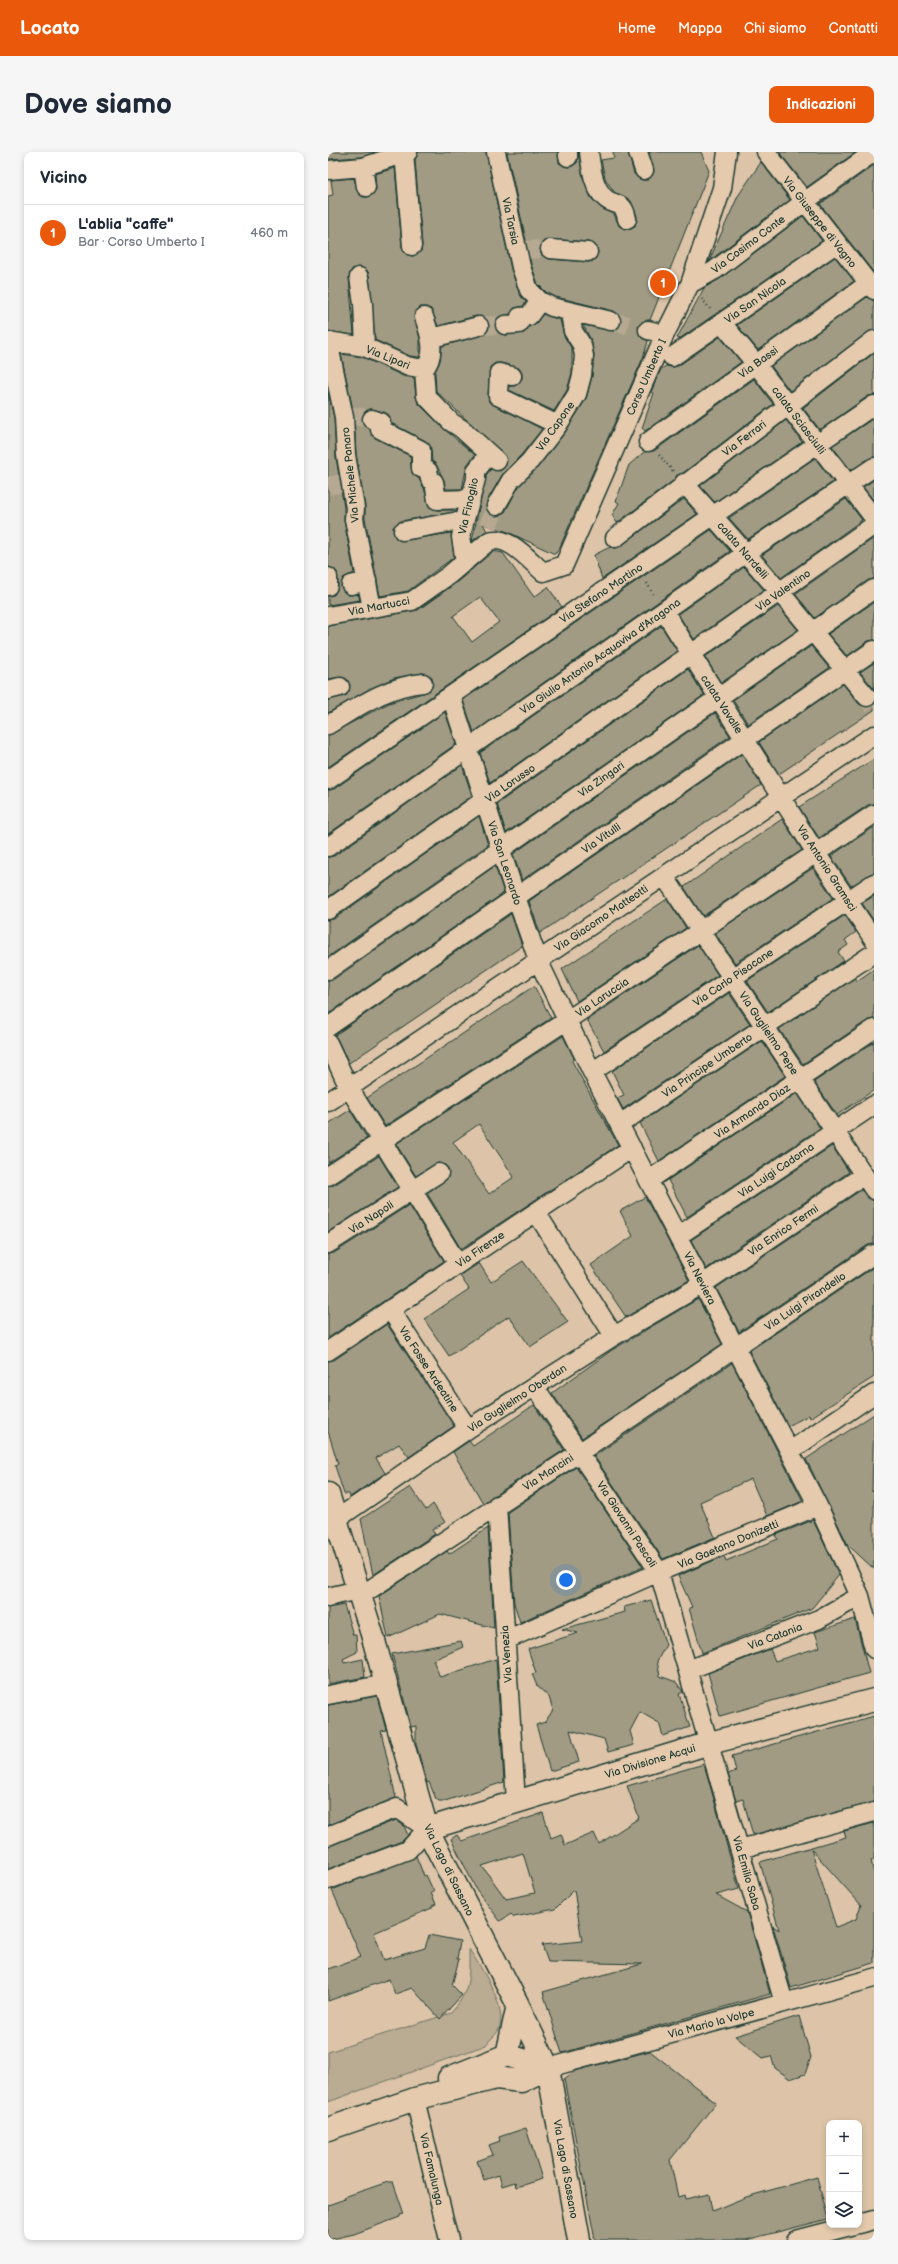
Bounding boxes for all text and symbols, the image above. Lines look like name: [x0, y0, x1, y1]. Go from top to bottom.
text: Locato: [20, 17, 80, 40]
text: Home: [618, 20, 656, 37]
text: Mappa: [678, 20, 722, 37]
text: Chi siamo: [744, 20, 807, 37]
text: Contatti: [829, 20, 878, 37]
button: Indicazioni: [769, 86, 874, 123]
text: Dove siamo: [24, 88, 172, 121]
text: Vicino: [40, 168, 87, 188]
street label: Via Giuseppe di Vagno: [780, 174, 859, 271]
street label: Via Tarsia: [499, 196, 522, 246]
street label: Via Cosimo Conte: [709, 212, 788, 276]
text: L'ablia "caffe": [78, 215, 174, 234]
text: 1: [50, 225, 56, 241]
text: 460 m: [250, 225, 288, 241]
text: Bar · Corso Umberto I: [78, 234, 205, 250]
pin: 1: [650, 268, 676, 298]
street label: Via San Nicola: [722, 274, 788, 326]
street label: Corso Umberto I: [624, 336, 669, 418]
street label: Via Lipari: [364, 343, 412, 372]
street label: Via Bassi: [736, 344, 781, 381]
street label: calata Sciasciulli: [769, 384, 828, 457]
street label: Via Capone: [533, 398, 578, 454]
street label: Via Ferrari: [720, 418, 769, 459]
street label: Via Michele Panaro: [339, 426, 362, 523]
street label: Via Finoglio: [456, 477, 481, 536]
street label: calata Nardelli: [714, 519, 771, 582]
street label: Via Stefano Martino: [557, 561, 645, 626]
street label: Via Valentino: [753, 567, 813, 614]
street label: Via Martucci: [347, 594, 411, 619]
street label: Via Giulio Antonio Acquaviva d'Aragona: [518, 596, 683, 717]
street label: calata Vavalle: [698, 672, 746, 737]
street label: Via Zingari: [576, 759, 627, 800]
street label: Via Lorusso: [483, 761, 538, 805]
street label: Via San Leonardo: [485, 819, 524, 907]
street label: Via Vitulli: [579, 820, 623, 857]
street label: Via Antonio Gramsci: [794, 823, 859, 914]
street label: Via Giacomo Matteotti: [552, 882, 651, 955]
street label: Via Carlo Pisacane: [691, 945, 776, 1009]
street label: Via Laruccia: [573, 975, 631, 1020]
street label: Via Guglielmo Pepe: [736, 989, 802, 1078]
street label: Via Principe Umberto: [660, 1030, 755, 1100]
street label: Via Armando Diaz: [712, 1081, 793, 1142]
street label: Via Luigi Cadorna: [736, 1140, 817, 1201]
street label: Via Napoli: [346, 1198, 396, 1237]
street label: Via Enrico Fermi: [746, 1202, 821, 1259]
street label: Via Firenze: [454, 1228, 507, 1270]
street label: Via Neviera: [681, 1250, 718, 1307]
street label: Via Luigi Pirandello: [762, 1269, 848, 1333]
street label: Via Fosse Ardeatine: [396, 1324, 461, 1415]
street label: Via Guglielmo Oberdan: [465, 1362, 569, 1435]
street label: Via Mancini: [521, 1451, 576, 1494]
street label: Via Giovanni Pascoli: [594, 1479, 659, 1570]
street label: Via Gaetano Donizetti: [676, 1517, 780, 1572]
your location: [556, 1570, 576, 1590]
street label: Via Catania: [746, 1620, 804, 1653]
street label: Via Venezia: [498, 1625, 515, 1683]
street label: Via Divisione Acqui: [603, 1742, 697, 1781]
street label: Via Lago di Sassano: [421, 1822, 476, 1918]
street label: Via Emilio Saba: [730, 1834, 763, 1912]
street label: Via Mario la Volpe: [667, 2006, 756, 2041]
street label: Via Lago di Sassano: [550, 2118, 581, 2220]
map controls: [826, 2120, 862, 2228]
button: +: [826, 2120, 862, 2156]
street label: Via Famalunga: [417, 2132, 446, 2206]
button: −: [826, 2156, 862, 2192]
button: layers: [826, 2192, 862, 2228]

